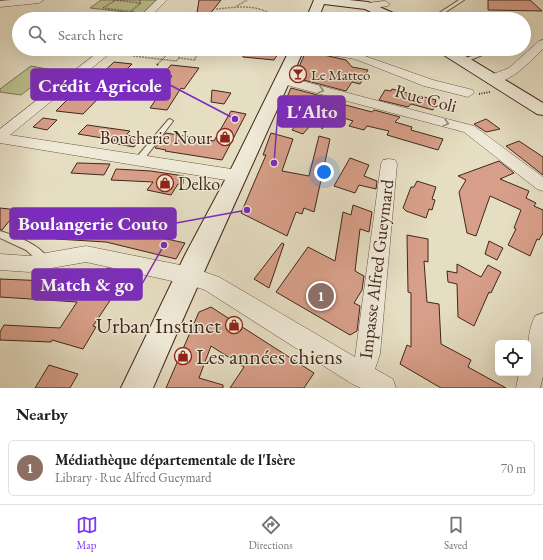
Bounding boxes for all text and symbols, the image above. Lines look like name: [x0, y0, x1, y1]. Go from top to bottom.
search box: [12, 12, 531, 56]
icon: search: [26, 23, 48, 45]
text: Search here: [58, 25, 123, 44]
bar icon: Le Matteo: [288, 64, 308, 84]
place label: Le Matteo: [311, 65, 370, 84]
callout: Crédit Agricole: [31, 69, 170, 100]
text: Crédit Agricole: [38, 73, 162, 98]
street label: Rue Coli: [393, 79, 460, 117]
one-way arrow: [317, 85, 324, 94]
callout: L'Alto: [278, 96, 345, 127]
text: L'Alto: [286, 99, 338, 124]
one-way arrow: [442, 118, 449, 127]
place label: Boucherie Nour: [100, 126, 212, 149]
shop icon: Boucherie Nour: [215, 127, 235, 147]
your location: [314, 162, 334, 182]
place label: Delko: [178, 172, 220, 195]
shop icon: Delko: [155, 173, 175, 193]
street label: Impasse Alfred Gueymard: [354, 177, 399, 360]
callout: Boulangerie Couto: [10, 208, 176, 239]
text: Boulangerie Couto: [18, 211, 168, 236]
callout: Match & go: [32, 269, 142, 300]
text: Match & go: [40, 272, 134, 297]
pin: 1: [308, 281, 334, 311]
place label: Urban Instinct: [96, 311, 221, 340]
shop icon: Urban Instinct: [224, 315, 244, 335]
map controls: [495, 340, 531, 376]
button: locate: [495, 340, 531, 376]
place label: Les années chiens: [196, 342, 342, 371]
shop icon: Les années chiens: [173, 346, 193, 366]
text: Nearby: [16, 403, 68, 425]
text: Médiathèque départementale de l'Isère: [55, 450, 295, 469]
text: 1: [27, 460, 33, 477]
text: 70 m: [501, 460, 526, 477]
text: Library · Rue Alfred Gueymard: [55, 469, 212, 486]
tab: Map: [76, 514, 98, 552]
tab: Directions: [249, 514, 293, 552]
tab: Saved: [444, 514, 467, 552]

